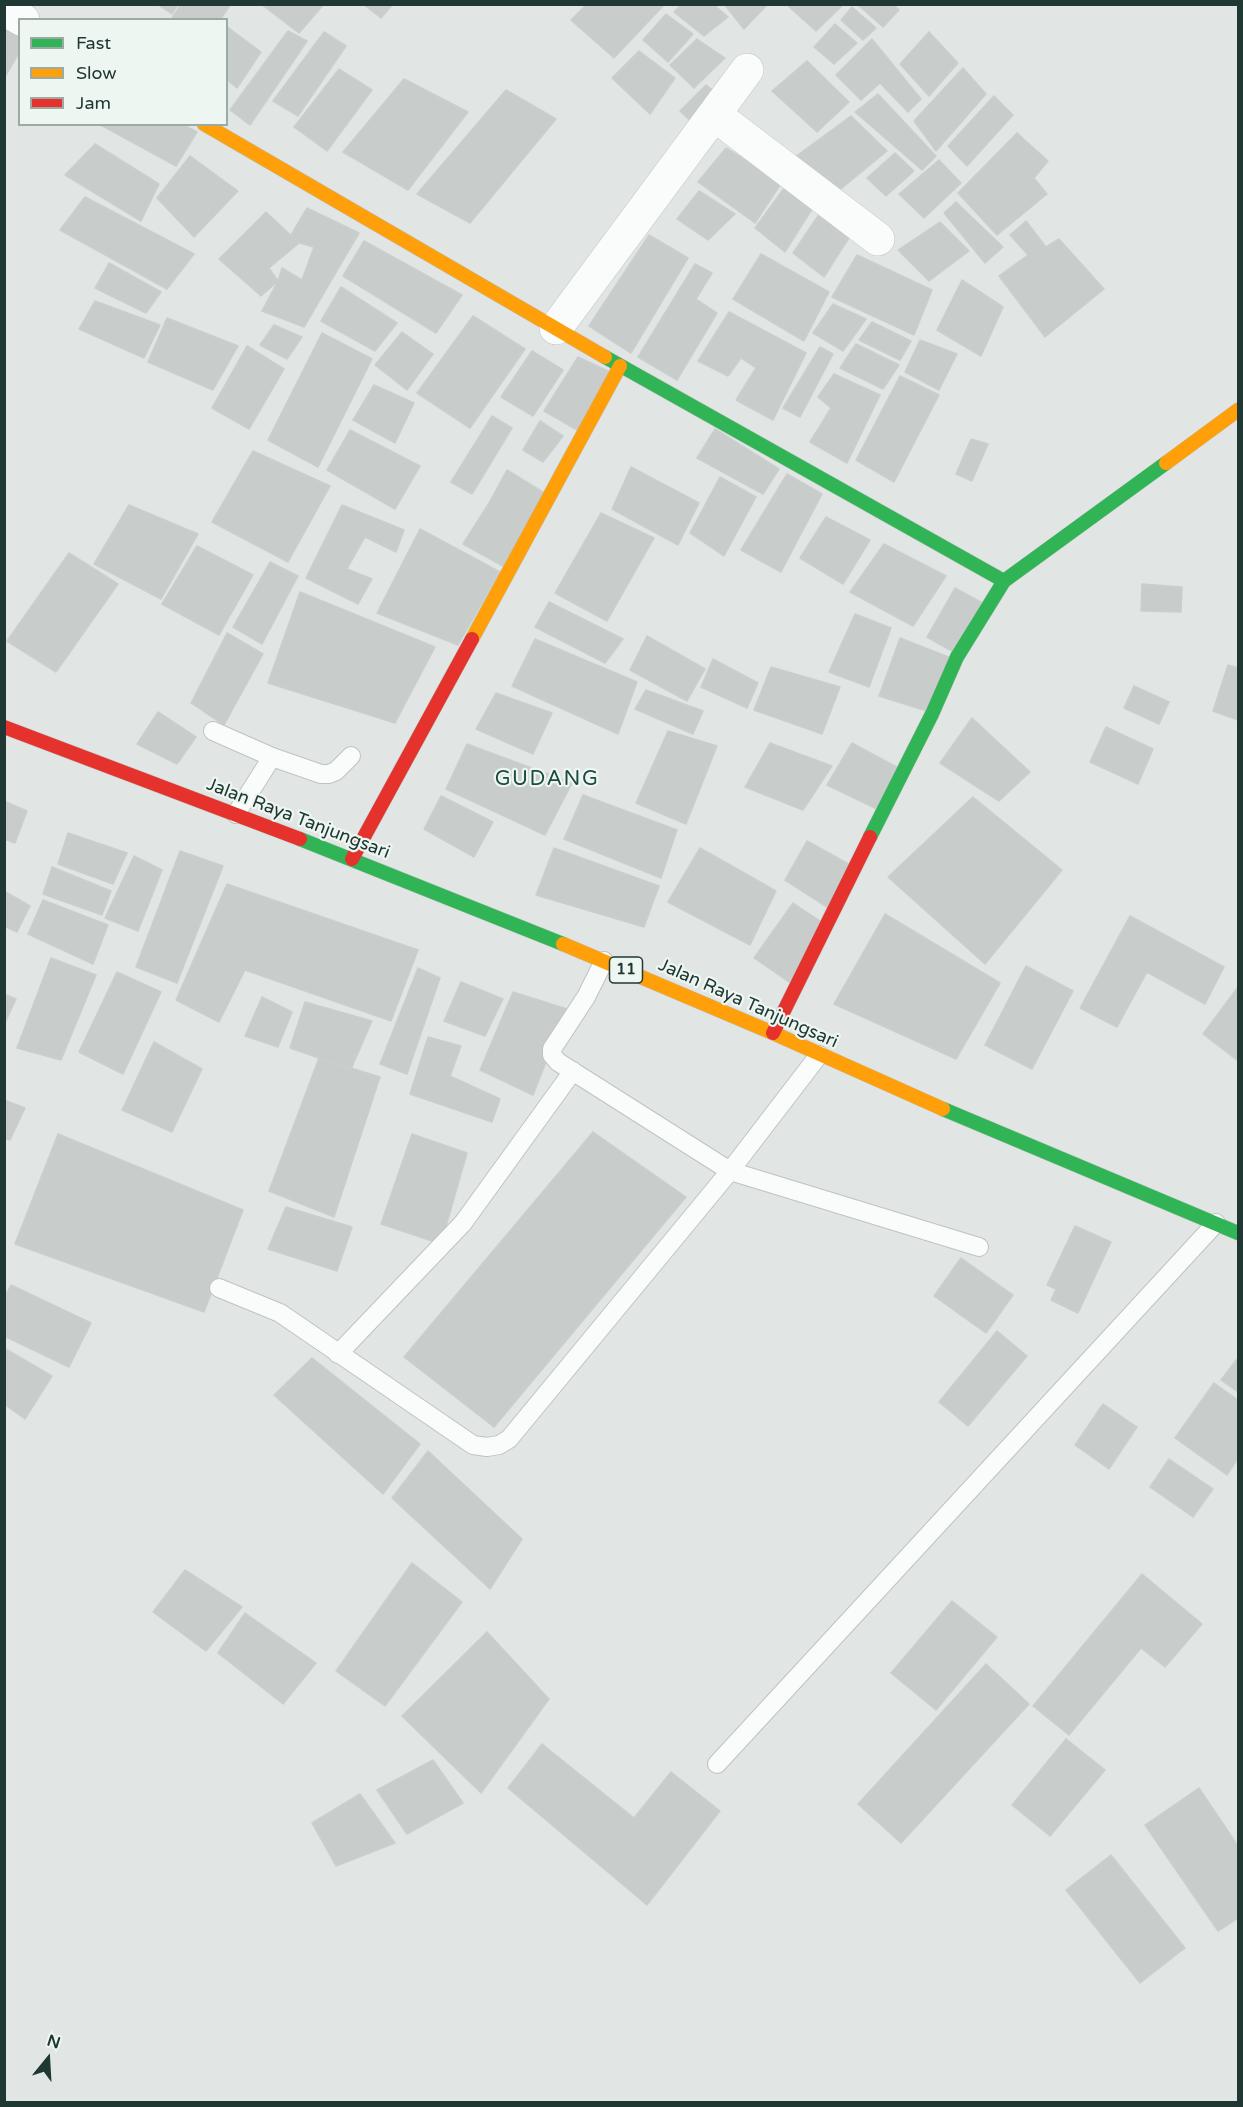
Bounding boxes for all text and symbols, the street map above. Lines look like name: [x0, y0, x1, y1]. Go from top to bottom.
legend: [18, 18, 228, 126]
text: Fast: [76, 32, 111, 54]
text: Slow: [76, 62, 117, 84]
text: Jam: [76, 92, 111, 114]
district label: GUDANG: [495, 766, 599, 792]
street label: Jalan Raya Tanjungsari: [203, 774, 393, 864]
street label: Jalan Raya Tanjungsari: [655, 955, 841, 1053]
road number: 11: [610, 957, 642, 983]
north arrow: [18, 2029, 78, 2089]
text: N: [44, 2030, 63, 2053]

